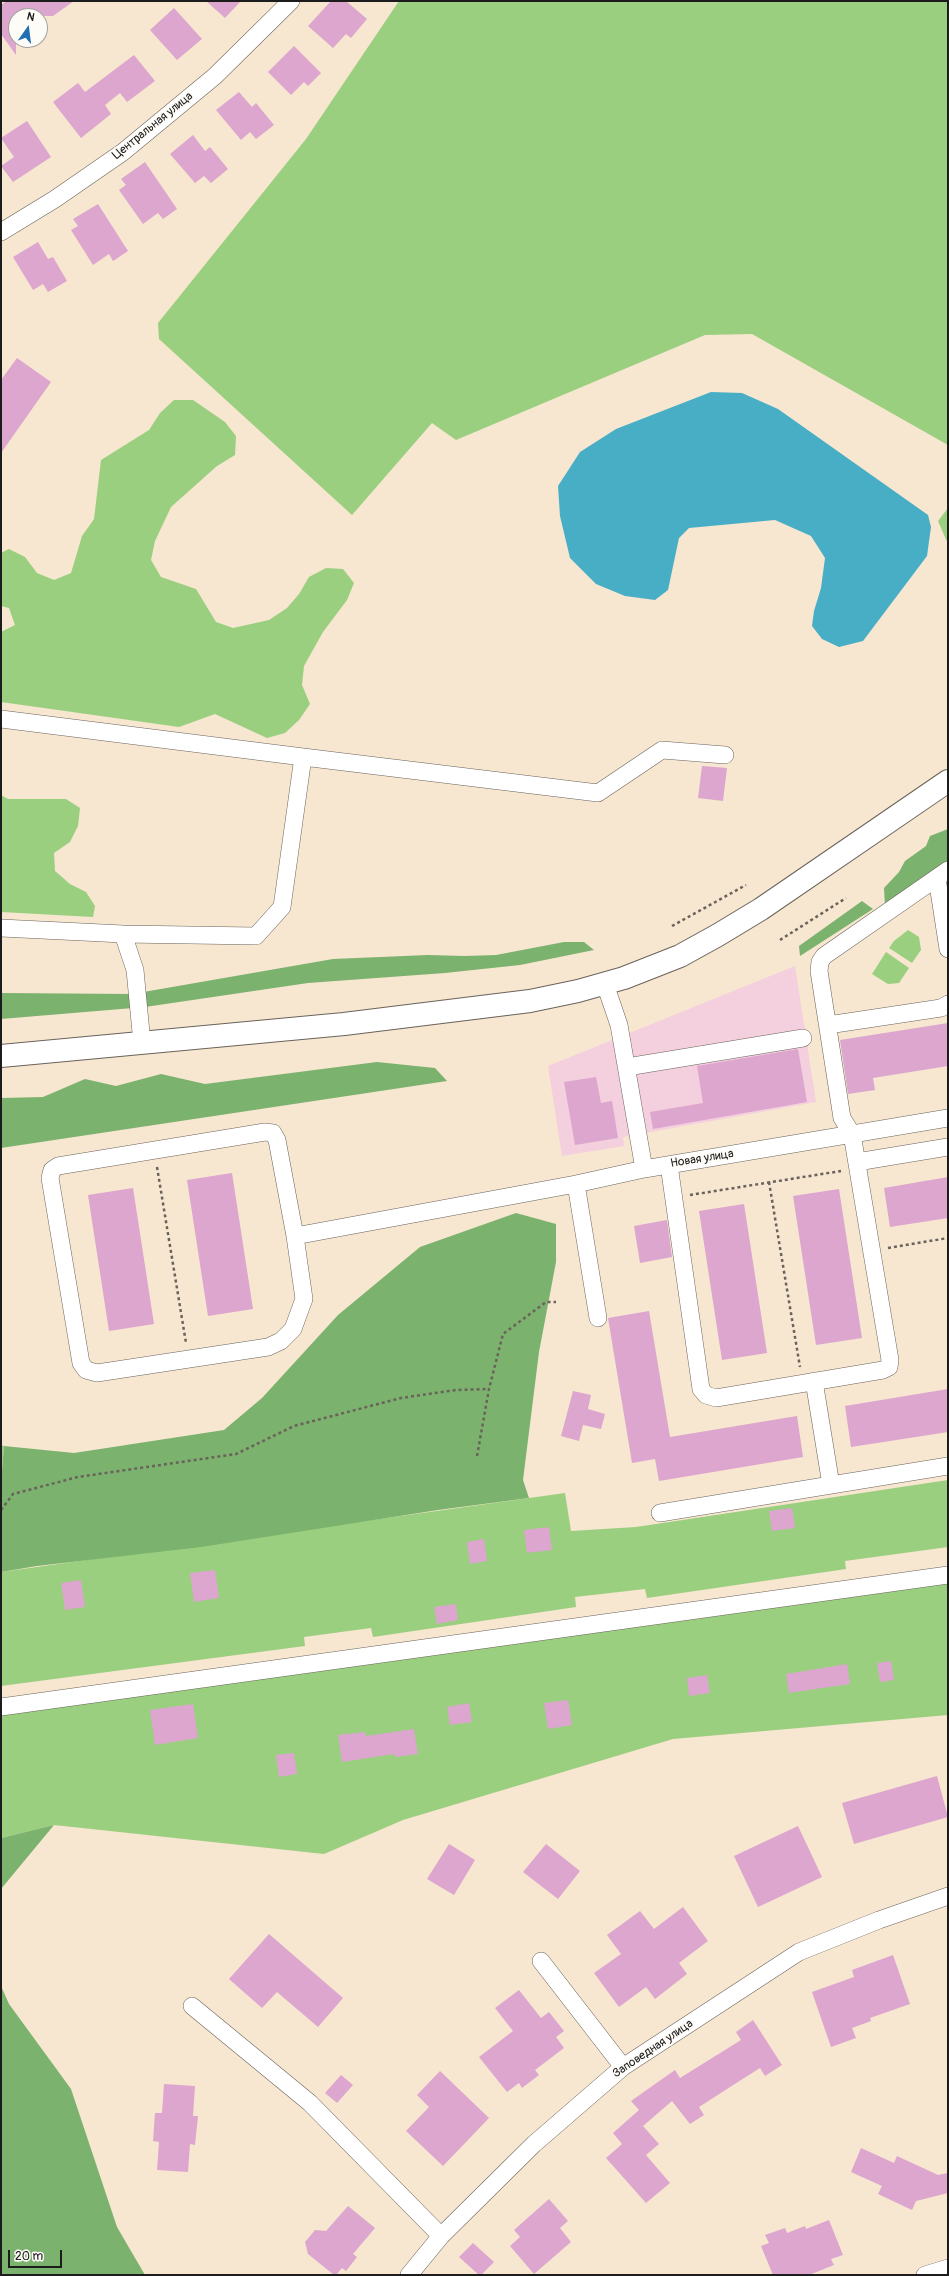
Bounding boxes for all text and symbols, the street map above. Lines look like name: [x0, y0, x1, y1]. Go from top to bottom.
north arrow: [8, 8, 48, 48]
text: N: [26, 10, 36, 24]
street label: Центральная улица: [110, 89, 196, 163]
street label: Новая улица: [669, 1147, 735, 1171]
street label: Заповедная улица: [610, 2017, 696, 2081]
scale bar: [10, 2242, 64, 2268]
text: 20 m: [15, 2249, 43, 2264]

